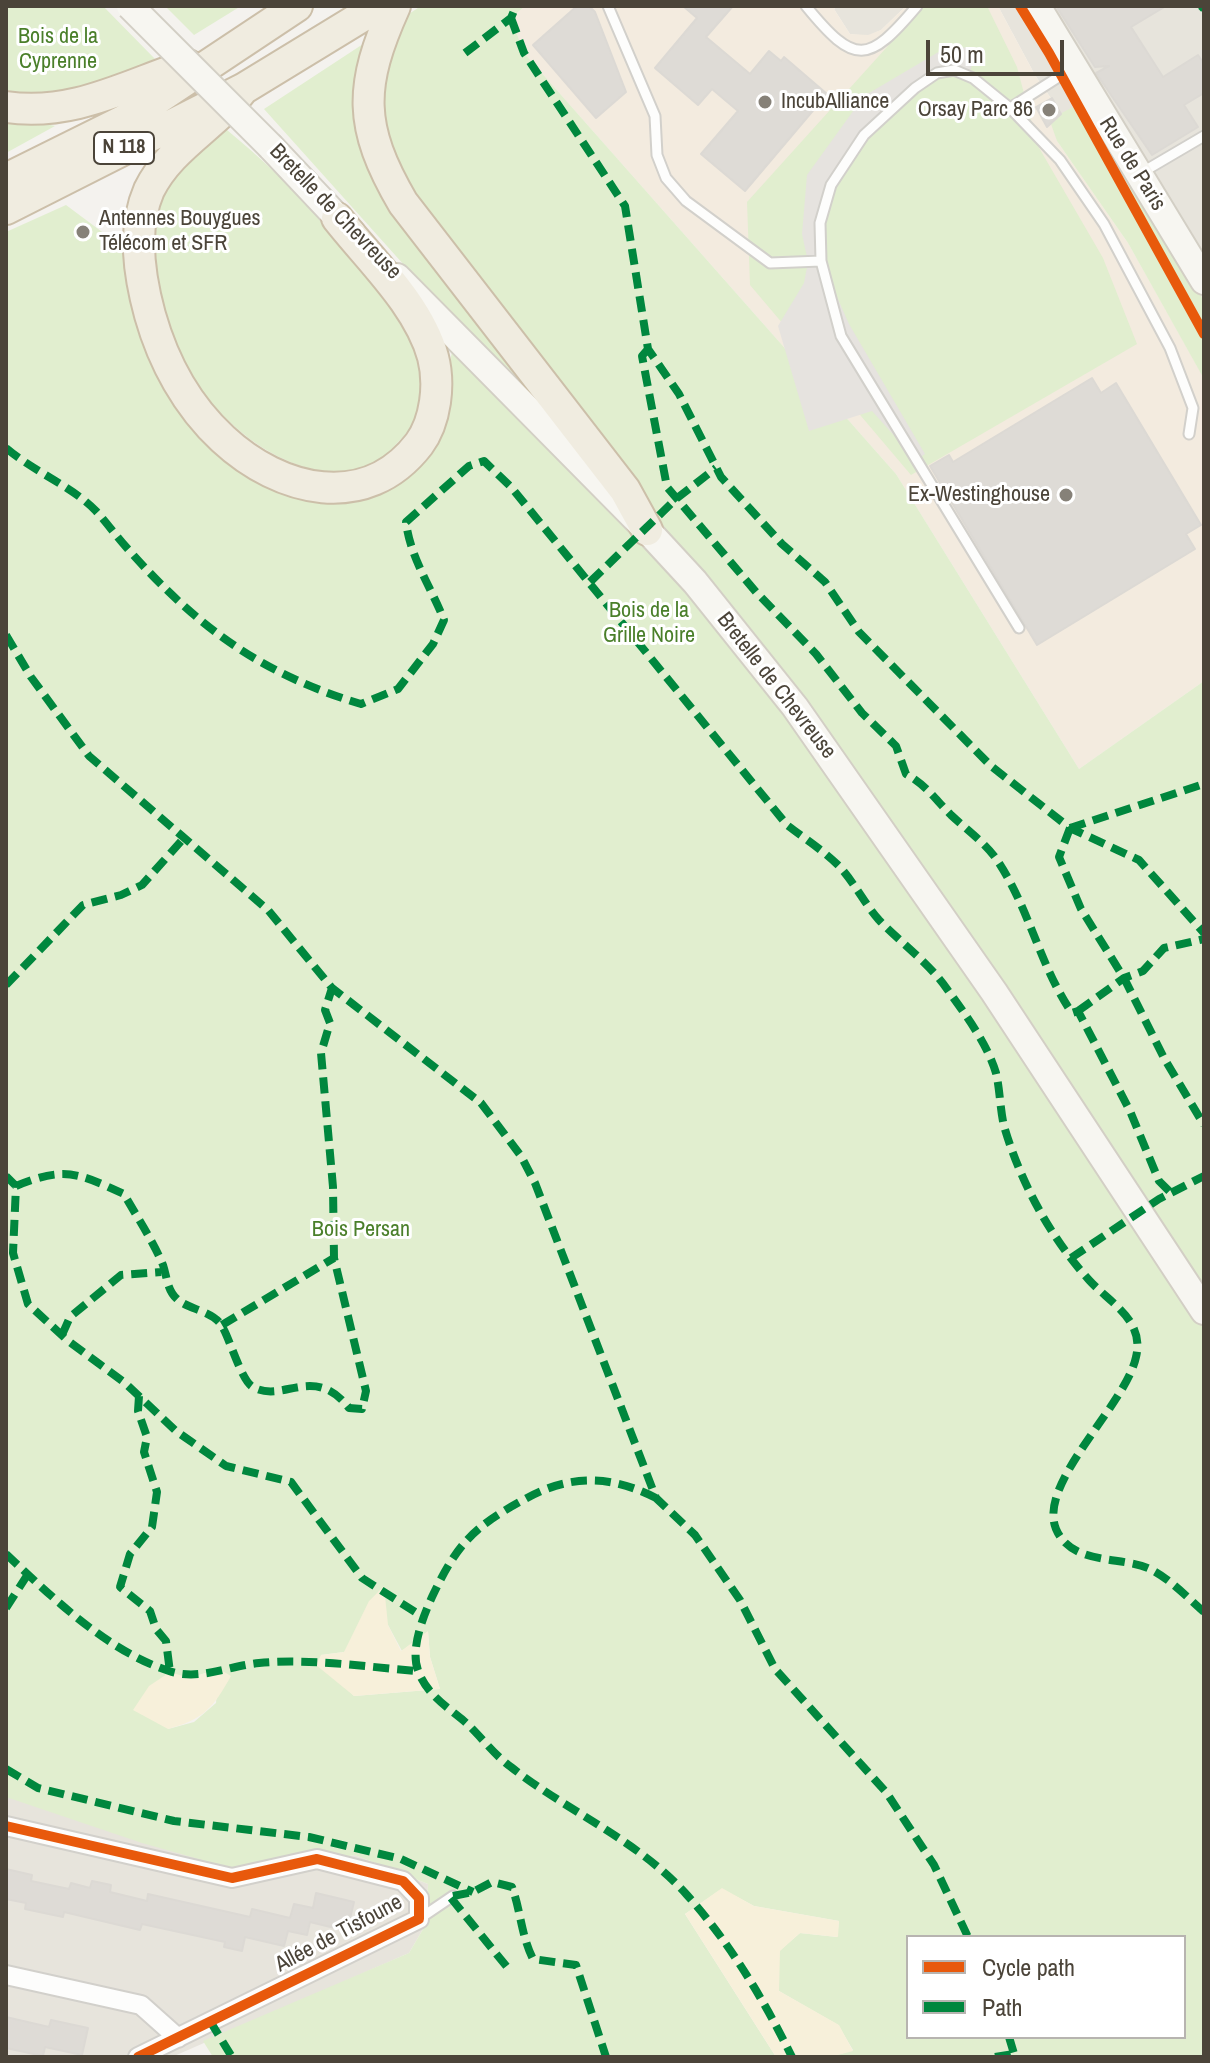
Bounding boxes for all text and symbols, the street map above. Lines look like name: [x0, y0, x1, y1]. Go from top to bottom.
park label: Bois de la Cyprenne: [18, 24, 98, 76]
scale bar: [930, 24, 1068, 74]
text: 50 m: [940, 38, 984, 70]
place label: IncubAlliance: [781, 89, 889, 115]
marker: IncubAlliance: [756, 93, 774, 111]
place label: Orsay Parc 86: [918, 97, 1033, 123]
marker: Orsay Parc 86: [1040, 101, 1058, 119]
street label: Rue de Paris: [1093, 112, 1171, 216]
road number: N 118: [94, 132, 154, 164]
street label: Bretelle de Chevreuse: [264, 139, 406, 285]
place label: Antennes Bouygues Télécom et SFR: [99, 206, 260, 258]
marker: Antennes Bouygues Télécom et SFR: [74, 223, 92, 241]
place label: Ex-Westinghouse: [908, 482, 1050, 508]
marker: Ex-Westinghouse: [1057, 486, 1075, 504]
park label: Bois de la Grille Noire: [603, 598, 695, 650]
street label: Bretelle de Chevreuse: [711, 608, 841, 764]
park label: Bois Persan: [312, 1217, 410, 1243]
street label: Allée de Tisfoune: [271, 1889, 407, 1979]
legend: [906, 1935, 1186, 2039]
text: Cycle path: [982, 1951, 1075, 1983]
text: Path: [982, 1991, 1023, 2023]

